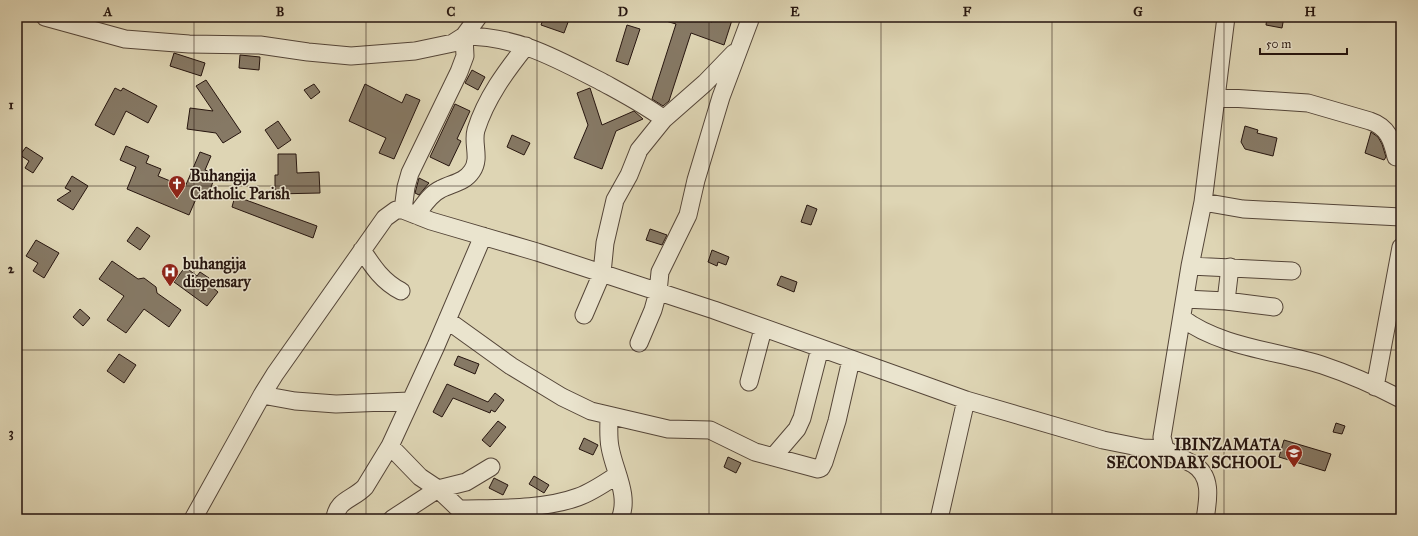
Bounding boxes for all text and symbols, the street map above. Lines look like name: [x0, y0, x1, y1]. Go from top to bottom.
text: A: [103, 4, 113, 20]
text: B: [276, 4, 285, 20]
text: C: [447, 4, 456, 20]
text: D: [618, 4, 628, 20]
text: E: [790, 4, 800, 20]
text: F: [963, 4, 972, 20]
text: G: [1133, 4, 1143, 20]
text: H: [1304, 4, 1316, 20]
scale bar: [1260, 30, 1347, 56]
text: 50 m: [1266, 37, 1291, 51]
text: 1: [8, 97, 14, 113]
place label: Buhangija Catholic Parish: [190, 166, 290, 203]
church icon: Buhangija Catholic Parish: [167, 174, 187, 199]
place label: buhangija dispensary: [182, 254, 252, 292]
text: 2: [8, 261, 15, 277]
hospital icon: buhangija dispensary: [160, 262, 180, 287]
text: 3: [8, 425, 14, 441]
place label: IBINZAMATA SECONDARY SCHOOL: [1106, 435, 1281, 472]
school or university icon: IBINZAMATA SECONDARY SCHOOL: [1284, 443, 1304, 468]

